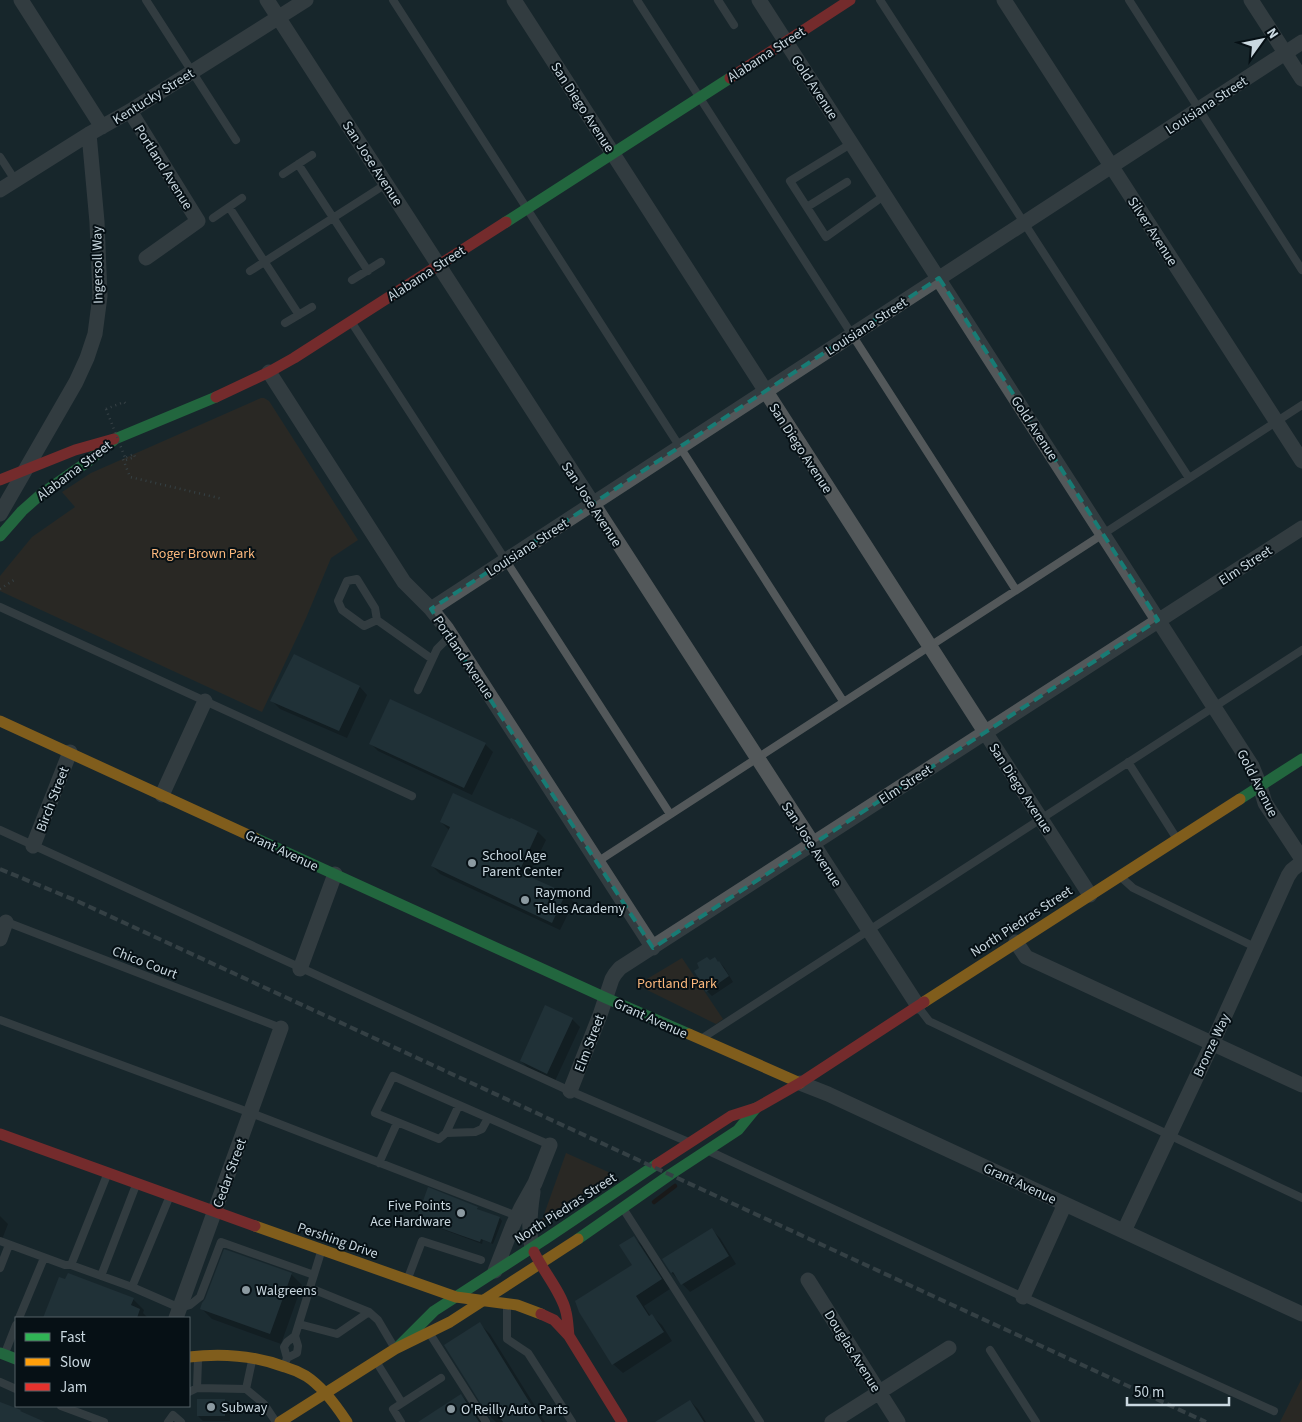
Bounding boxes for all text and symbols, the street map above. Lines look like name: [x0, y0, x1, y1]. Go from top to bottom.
north arrow: [1237, 15, 1287, 65]
street label: Alabama Street: [724, 22, 810, 88]
text: N: [1261, 24, 1283, 43]
street label: Gold Avenue: [786, 51, 843, 124]
street label: San Diego Avenue: [545, 58, 619, 157]
street label: Kentucky Street: [109, 64, 198, 130]
street label: Louisiana Street: [1162, 72, 1252, 140]
street label: San Jose Avenue: [337, 117, 407, 210]
street label: Portland Avenue: [129, 121, 197, 214]
street label: Silver Avenue: [1122, 193, 1182, 270]
street label: Ingersoll Way: [87, 225, 109, 304]
street label: Alabama Street: [384, 241, 470, 307]
street label: Louisiana Street: [822, 293, 912, 361]
street label: Gold Avenue: [1006, 392, 1063, 465]
street label: San Diego Avenue: [763, 399, 837, 498]
street label: Alabama Street: [33, 436, 117, 506]
street label: San Jose Avenue: [556, 458, 626, 551]
street label: Louisiana Street: [483, 514, 573, 582]
street label: Elm Street: [1215, 541, 1277, 591]
park label: Roger Brown Park: [151, 544, 255, 564]
street label: Portland Avenue: [428, 612, 499, 703]
street label: San Diego Avenue: [983, 739, 1057, 838]
street label: Gold Avenue: [1232, 746, 1283, 821]
street label: Elm Street: [875, 760, 937, 810]
street label: Birch Street: [31, 764, 75, 835]
street label: San Jose Avenue: [776, 798, 846, 891]
street label: Grant Avenue: [242, 825, 321, 877]
place label: School Age Parent Center: [482, 846, 562, 882]
marker: School Age Parent Center: [466, 857, 478, 869]
street label: North Piedras Street: [967, 881, 1077, 962]
place label: Raymond Telles Academy: [535, 883, 625, 919]
marker: Raymond Telles Academy: [519, 894, 531, 906]
street label: Chico Court: [109, 941, 180, 985]
park label: Portland Park: [637, 974, 717, 994]
street label: Grant Avenue: [611, 994, 691, 1044]
street label: Bronze Way: [1188, 1010, 1236, 1081]
street label: Elm Street: [570, 1011, 610, 1075]
street label: Cedar Street: [208, 1136, 252, 1211]
street label: Grant Avenue: [980, 1158, 1059, 1210]
street label: North Piedras Street: [511, 1168, 621, 1249]
place label: Five Points Ace Hardware: [370, 1196, 451, 1232]
marker: Five Points Ace Hardware: [455, 1207, 467, 1219]
street label: Pershing Drive: [295, 1218, 381, 1264]
place label: Walgreens: [256, 1281, 317, 1301]
marker: Walgreens: [240, 1284, 252, 1296]
street label: Douglas Avenue: [819, 1307, 885, 1396]
legend: [15, 1317, 190, 1407]
text: Fast: [60, 1327, 86, 1348]
text: Slow: [60, 1352, 91, 1373]
scale bar: [1127, 1374, 1230, 1406]
text: Jam: [60, 1377, 87, 1398]
text: 50 m: [1134, 1382, 1164, 1403]
place label: Subway: [221, 1398, 268, 1418]
place label: O'Reilly Auto Parts: [461, 1400, 568, 1420]
marker: Subway: [205, 1401, 217, 1413]
marker: O'Reilly Auto Parts: [445, 1403, 457, 1415]

